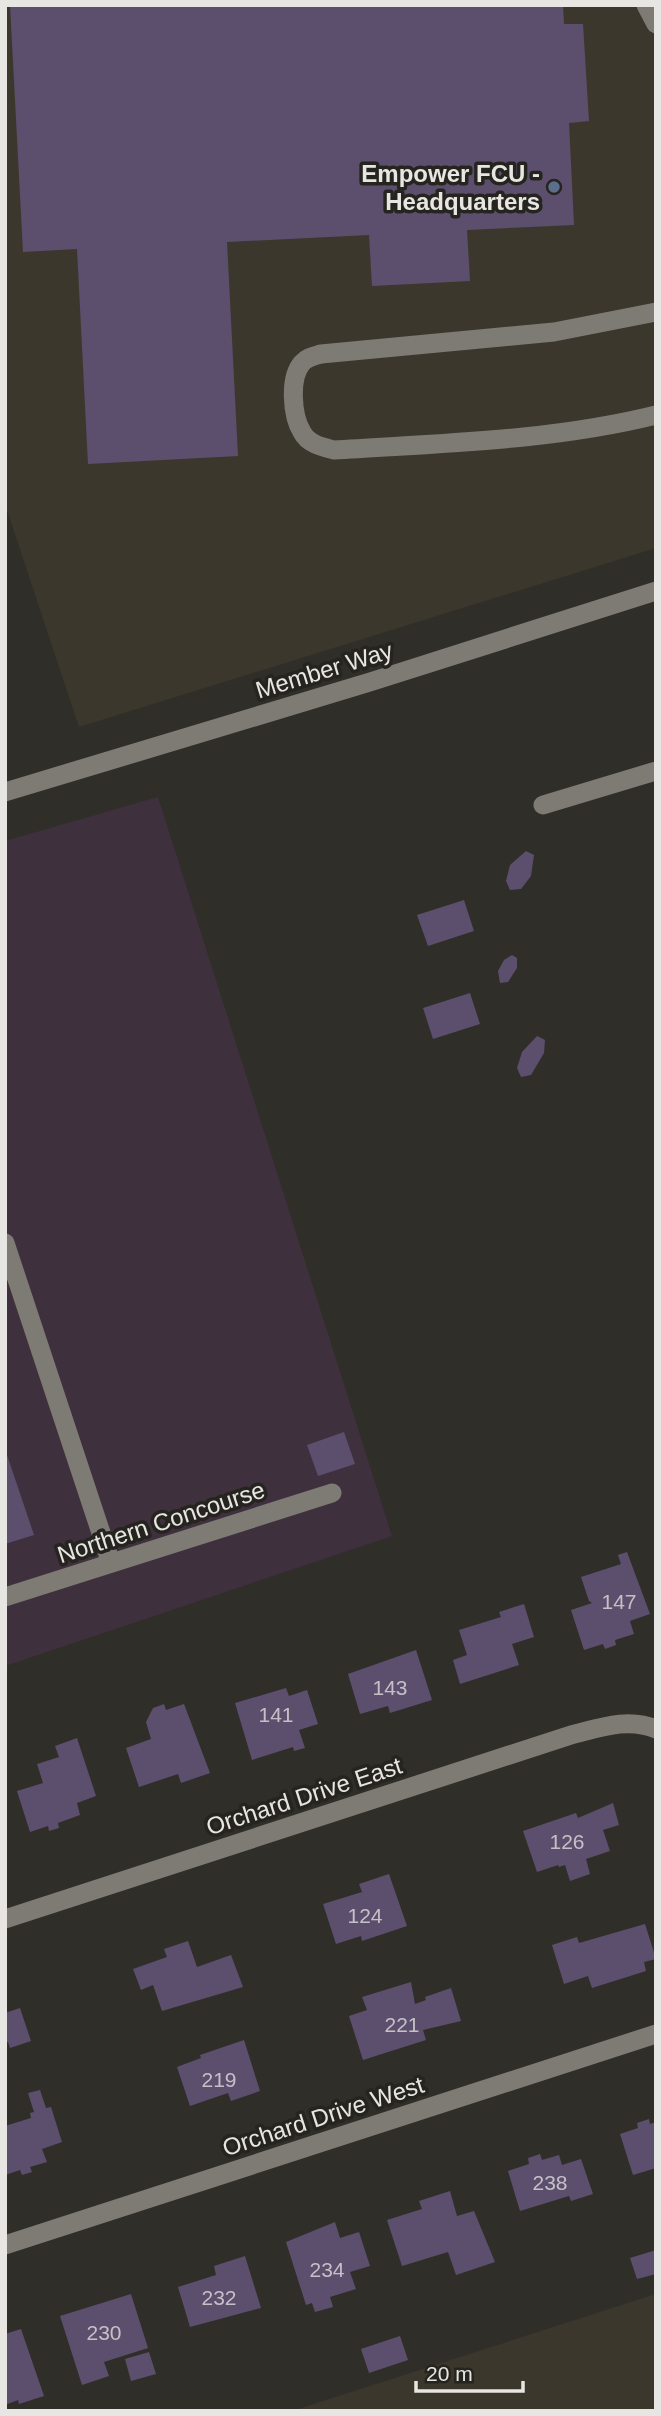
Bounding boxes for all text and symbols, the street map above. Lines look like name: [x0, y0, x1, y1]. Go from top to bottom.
place label: Empower FCU - Headquarters: [361, 160, 540, 215]
marker: Empower FCU - Headquarters: [546, 179, 562, 195]
street label: Member Way: [252, 636, 396, 704]
street label: Northern Concourse: [54, 1476, 268, 1568]
house number: 147: [601, 1590, 637, 1613]
house number: 143: [372, 1676, 408, 1699]
house number: 141: [258, 1703, 294, 1726]
street label: Orchard Drive East: [203, 1752, 406, 1840]
house number: 126: [549, 1830, 585, 1853]
house number: 124: [347, 1904, 383, 1927]
house number: 221: [384, 2013, 420, 2036]
house number: 219: [201, 2068, 237, 2091]
street label: Orchard Drive West: [219, 2071, 427, 2161]
house number: 238: [532, 2171, 568, 2194]
house number: 234: [309, 2258, 345, 2281]
house number: 232: [201, 2286, 237, 2309]
house number: 230: [86, 2321, 122, 2344]
scale bar: [416, 2350, 523, 2394]
text: 20 m: [426, 2362, 473, 2385]

